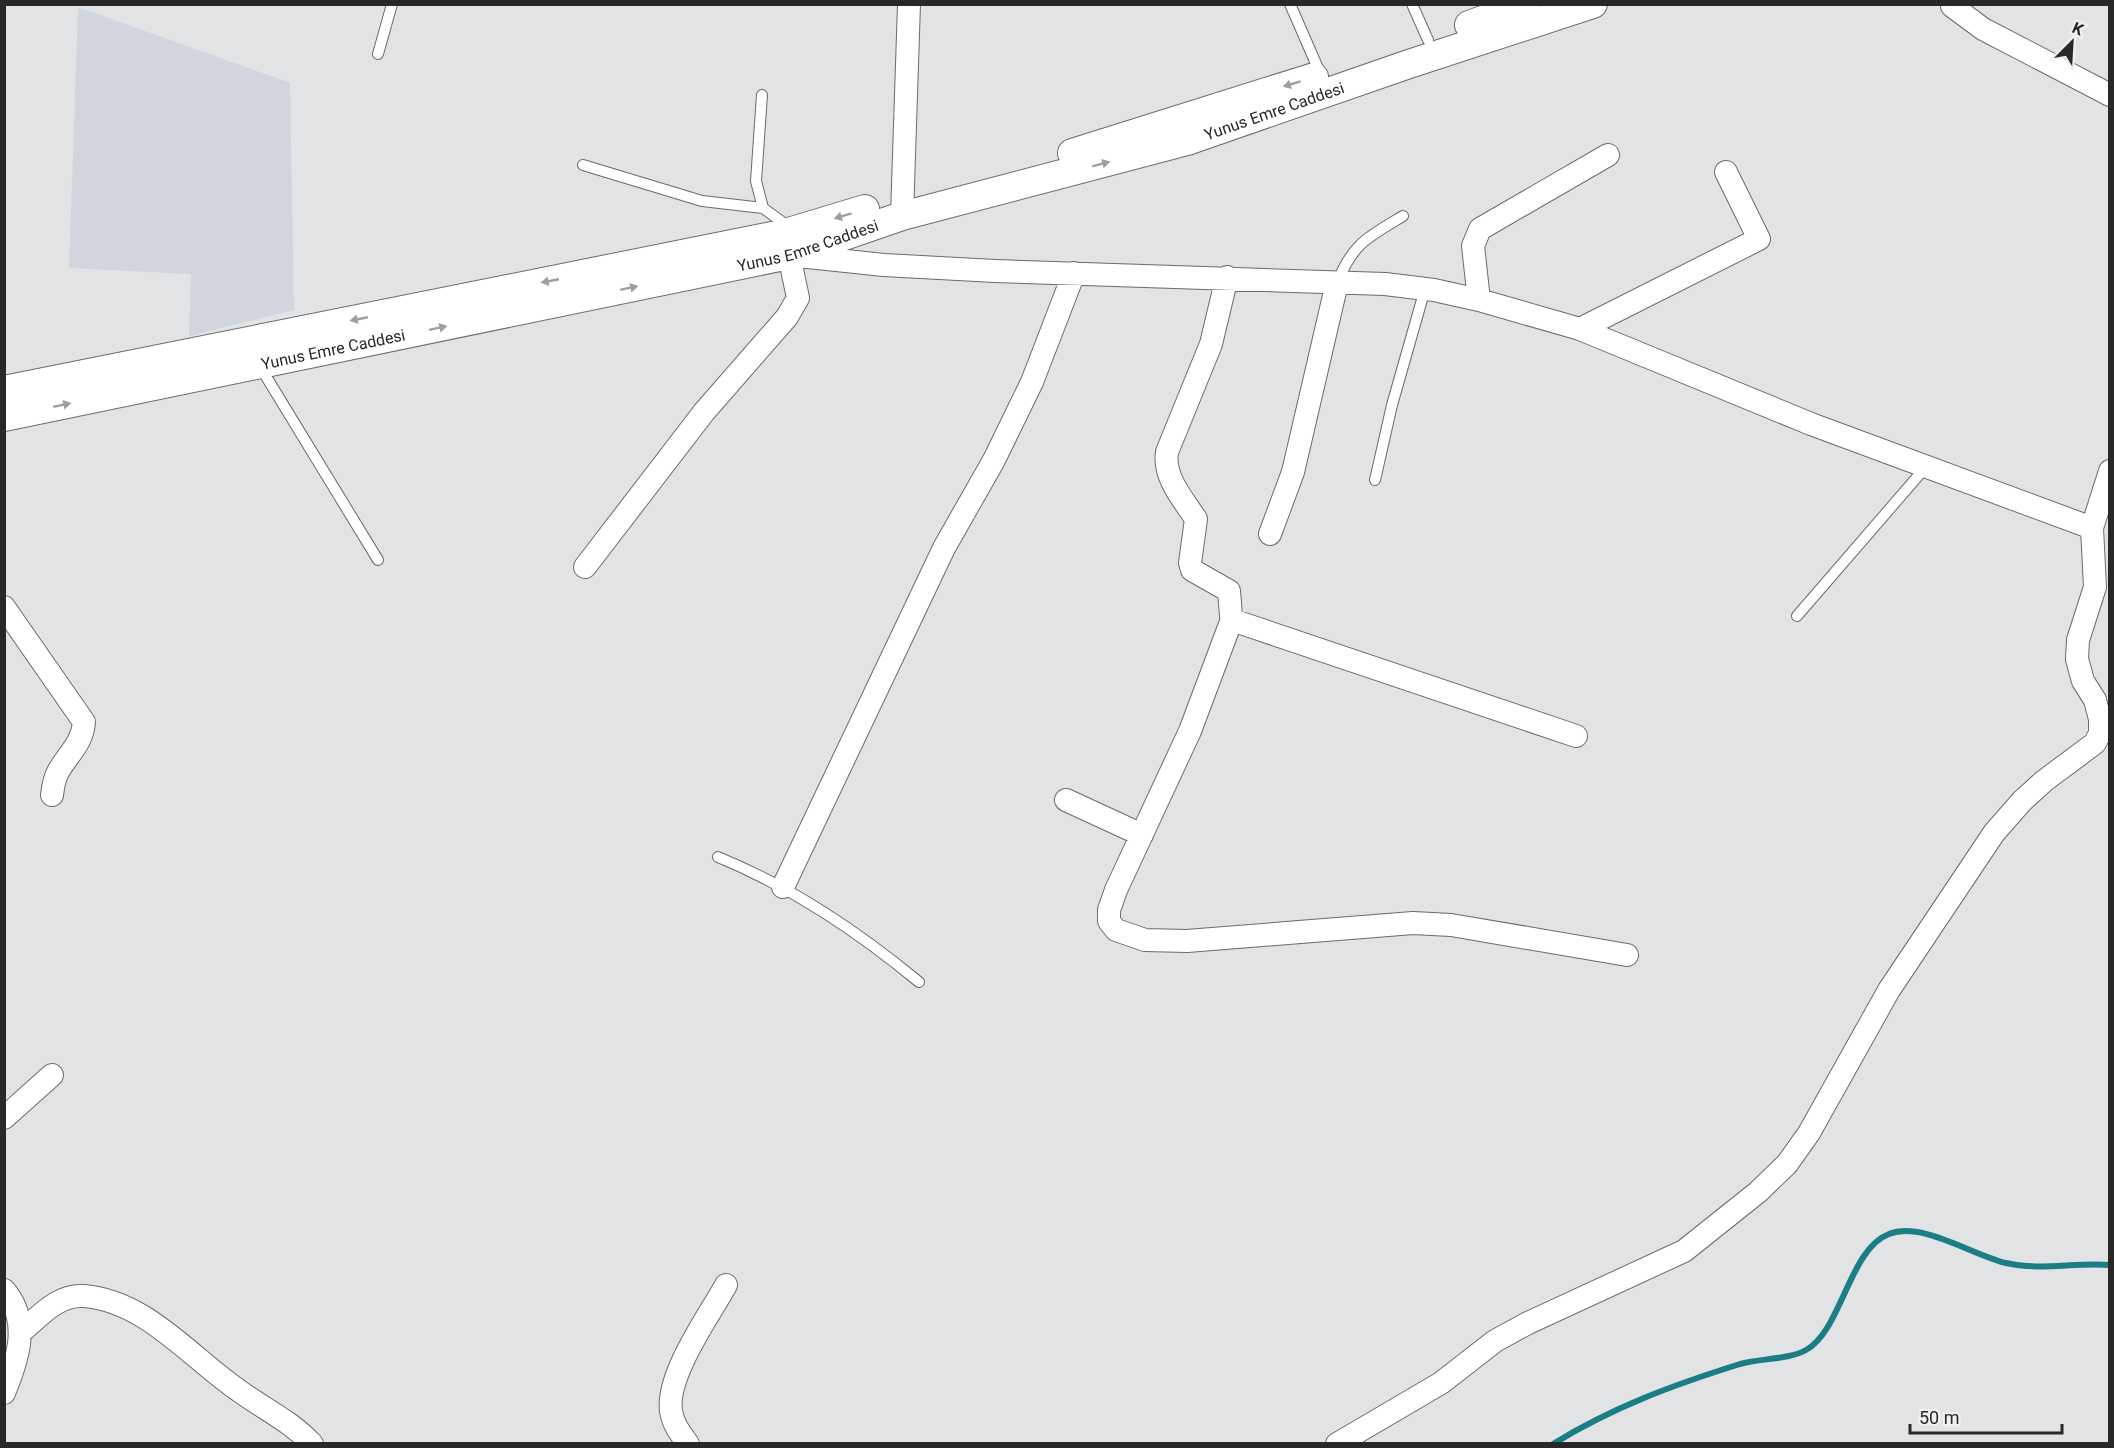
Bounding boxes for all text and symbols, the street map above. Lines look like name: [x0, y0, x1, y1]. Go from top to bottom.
north arrow: [2042, 12, 2102, 72]
text: K: [2069, 18, 2087, 40]
street label: Yunus Emre Caddesi: [1202, 78, 1347, 144]
one-way arrow: [1283, 80, 1301, 89]
one-way arrow: [1092, 158, 1110, 168]
one-way arrow: [834, 212, 852, 221]
street label: Yunus Emre Caddesi: [735, 215, 881, 275]
one-way arrow: [541, 277, 560, 286]
one-way arrow: [620, 283, 639, 292]
one-way arrow: [349, 315, 368, 324]
one-way arrow: [429, 323, 448, 332]
street label: Yunus Emre Caddesi: [259, 325, 407, 373]
one-way arrow: [53, 400, 71, 410]
scale bar: [1910, 1397, 2062, 1435]
text: 50 m: [1919, 1407, 1959, 1428]

